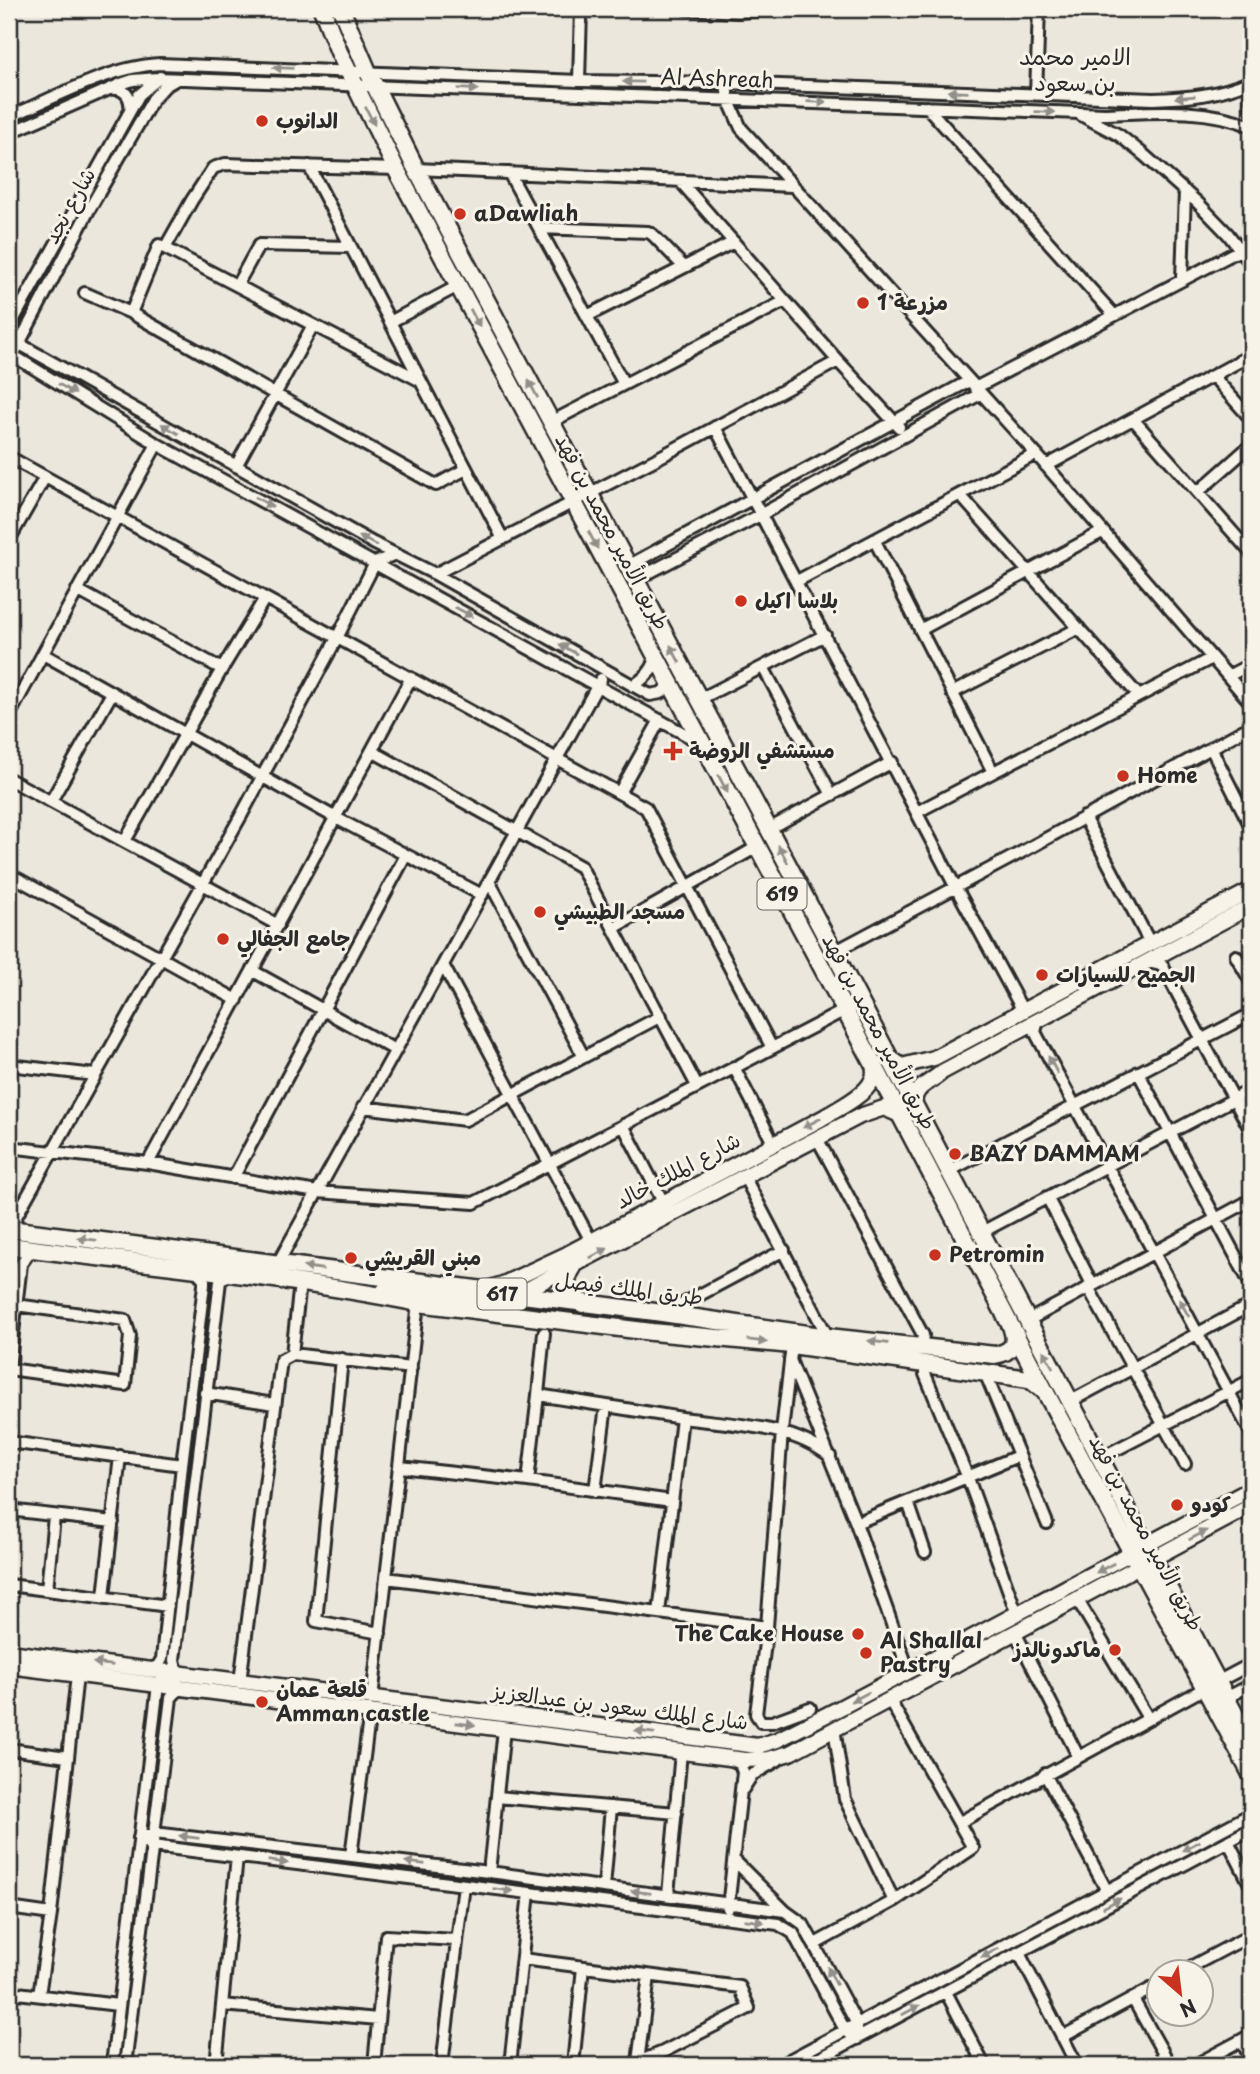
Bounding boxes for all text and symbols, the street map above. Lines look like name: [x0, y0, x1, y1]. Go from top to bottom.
district label: الامير محمد بن سعود: [1019, 38, 1131, 99]
street label: Al Ashreah: [660, 59, 774, 95]
one-way arrow: [272, 63, 294, 74]
one-way arrow: [622, 76, 644, 88]
one-way arrow: [457, 84, 479, 95]
one-way arrow: [947, 86, 969, 97]
one-way arrow: [1174, 92, 1196, 103]
one-way arrow: [807, 97, 829, 108]
place label: الدانوب: [276, 103, 338, 135]
one-way arrow: [365, 106, 376, 126]
one-way arrow: [1034, 106, 1056, 117]
marker: الدانوب: [254, 113, 270, 129]
street label: شارع نجد: [34, 161, 103, 250]
place label: aDawliah: [474, 196, 578, 228]
marker: aDawliah: [452, 206, 468, 222]
place label: مزرعة 1: [877, 285, 948, 317]
marker: مزرعة 1: [855, 295, 871, 311]
one-way arrow: [468, 308, 480, 328]
one-way arrow: [527, 379, 539, 398]
one-way arrow: [57, 382, 77, 395]
one-way arrow: [160, 423, 179, 435]
street label: طريق الأمير محمد بن فهد: [548, 427, 679, 635]
one-way arrow: [254, 496, 274, 508]
one-way arrow: [587, 530, 599, 550]
one-way arrow: [358, 535, 378, 547]
place label: بلاسا اكيل: [755, 583, 838, 615]
marker: بلاسا اكيل: [733, 593, 749, 609]
one-way arrow: [454, 605, 474, 617]
one-way arrow: [558, 643, 578, 655]
one-way arrow: [669, 644, 681, 664]
place label: مستشفي الروضة: [689, 733, 835, 770]
marker: مستشفي الروضة: [663, 741, 683, 761]
place label: Home: [1137, 758, 1198, 790]
marker: Home: [1115, 768, 1131, 784]
one-way arrow: [717, 774, 729, 794]
one-way arrow: [777, 845, 789, 864]
road number: 619: [758, 878, 806, 909]
place label: مسجد الطبيشي: [554, 894, 685, 931]
marker: مسجد الطبيشي: [532, 904, 548, 920]
place label: جامع الجفالي: [237, 921, 350, 958]
street label: طريق الأمير محمد بن فهد: [815, 927, 946, 1135]
marker: جامع الجفالي: [215, 931, 231, 947]
place label: الجميح للسيارات: [1056, 957, 1195, 989]
marker: الجميح للسيارات: [1034, 967, 1050, 983]
one-way arrow: [1047, 1054, 1059, 1074]
one-way arrow: [802, 1118, 822, 1129]
street label: شارع الملك خالد: [609, 1123, 746, 1217]
place label: BAZY DAMMAM: [969, 1136, 1140, 1168]
marker: BAZY DAMMAM: [947, 1146, 963, 1162]
one-way arrow: [76, 1233, 98, 1244]
place label: Petromin: [949, 1237, 1045, 1269]
place label: مبني القريشي: [365, 1240, 481, 1277]
one-way arrow: [589, 1247, 608, 1259]
marker: Petromin: [927, 1247, 943, 1263]
marker: مبني القريشي: [343, 1250, 359, 1266]
one-way arrow: [302, 1262, 324, 1273]
street label: طريق الملك فيصل: [554, 1262, 705, 1312]
road number: 617: [477, 1278, 526, 1310]
one-way arrow: [1178, 1298, 1190, 1318]
one-way arrow: [746, 1336, 768, 1347]
one-way arrow: [867, 1337, 889, 1348]
one-way arrow: [1042, 1350, 1054, 1369]
street label: طريق الأمير محمد بن فهد: [1082, 1428, 1213, 1636]
place label: كودو: [1189, 1487, 1231, 1519]
marker: كودو: [1169, 1497, 1185, 1513]
one-way arrow: [1188, 1529, 1208, 1540]
one-way arrow: [1095, 1563, 1115, 1574]
place label: The Cake House: [674, 1616, 844, 1648]
place label: Al Shallal Pastry: [879, 1623, 982, 1679]
marker: The Cake House: [850, 1626, 866, 1642]
place label: ماكدونالدز: [1011, 1632, 1101, 1664]
marker: ماكدونالدز: [1107, 1642, 1123, 1658]
marker: Al Shallal Pastry: [858, 1645, 874, 1661]
one-way arrow: [92, 1658, 114, 1669]
place label: قلعة عمان Amman castle: [275, 1672, 430, 1728]
street label: شارع الملك سعود بن عبدالعزيز: [488, 1673, 750, 1738]
one-way arrow: [850, 1692, 870, 1703]
marker: قلعة عمان Amman castle: [254, 1694, 270, 1710]
one-way arrow: [454, 1719, 476, 1730]
one-way arrow: [634, 1726, 656, 1737]
one-way arrow: [178, 1831, 200, 1842]
one-way arrow: [1181, 1840, 1201, 1852]
one-way arrow: [267, 1856, 289, 1867]
one-way arrow: [404, 1858, 426, 1869]
one-way arrow: [493, 1885, 515, 1896]
one-way arrow: [630, 1886, 652, 1897]
one-way arrow: [1102, 1898, 1122, 1909]
one-way arrow: [743, 1916, 765, 1927]
one-way arrow: [980, 1947, 1000, 1959]
north arrow: [1144, 1958, 1214, 2028]
one-way arrow: [827, 1966, 839, 1986]
text: N: [1175, 1993, 1202, 2025]
one-way arrow: [901, 2005, 921, 2016]

